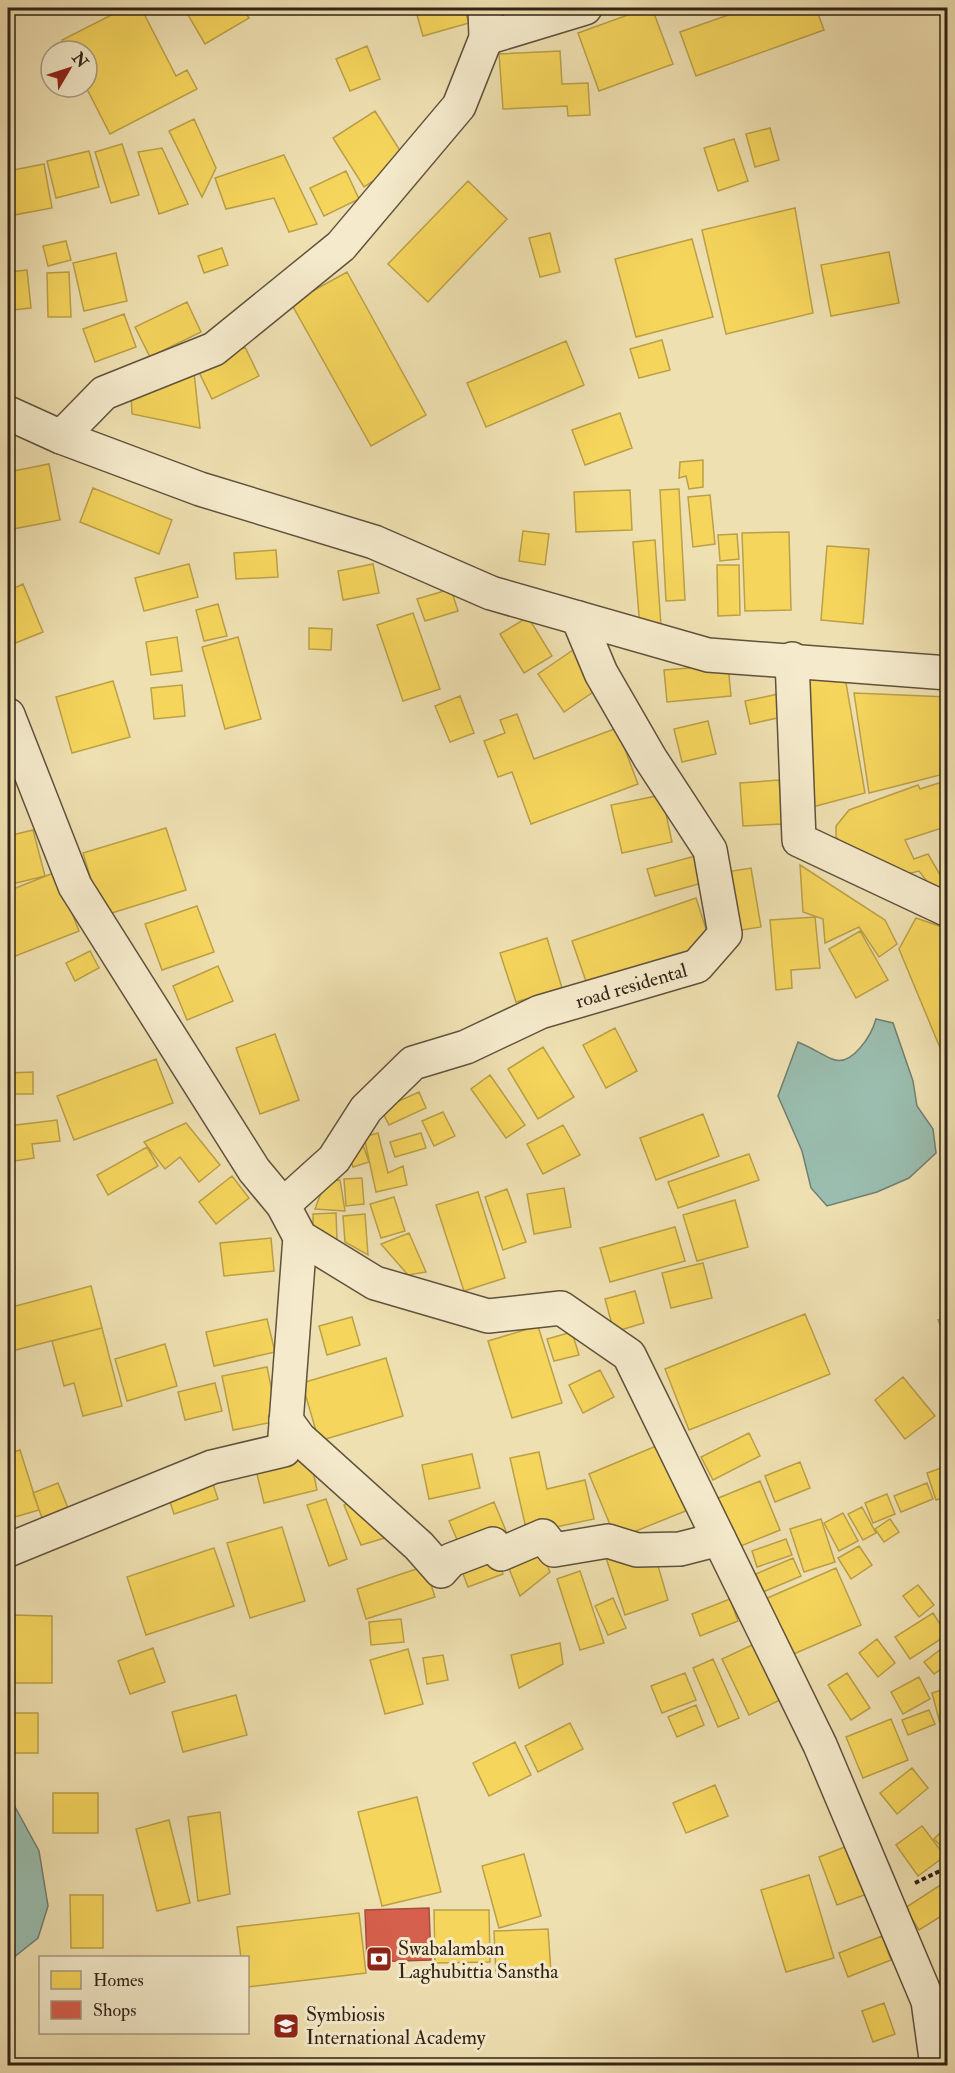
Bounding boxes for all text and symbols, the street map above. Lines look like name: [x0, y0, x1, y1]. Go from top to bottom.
north arrow: [39, 39, 99, 99]
text: N: [67, 48, 93, 73]
street label: road residental: [572, 958, 690, 1014]
place label: Swabalamban Laghubittia Sanstha: [398, 1936, 559, 1984]
bank icon: Swabalamban Laghubittia Sanstha: [364, 1944, 394, 1974]
legend: [39, 1956, 249, 2034]
text: Homes: [93, 1969, 144, 1992]
text: Shops: [93, 1999, 136, 2022]
place label: Symbiosis International Academy: [306, 2002, 487, 2050]
school or university icon: Symbiosis International Academy: [271, 2011, 301, 2041]

